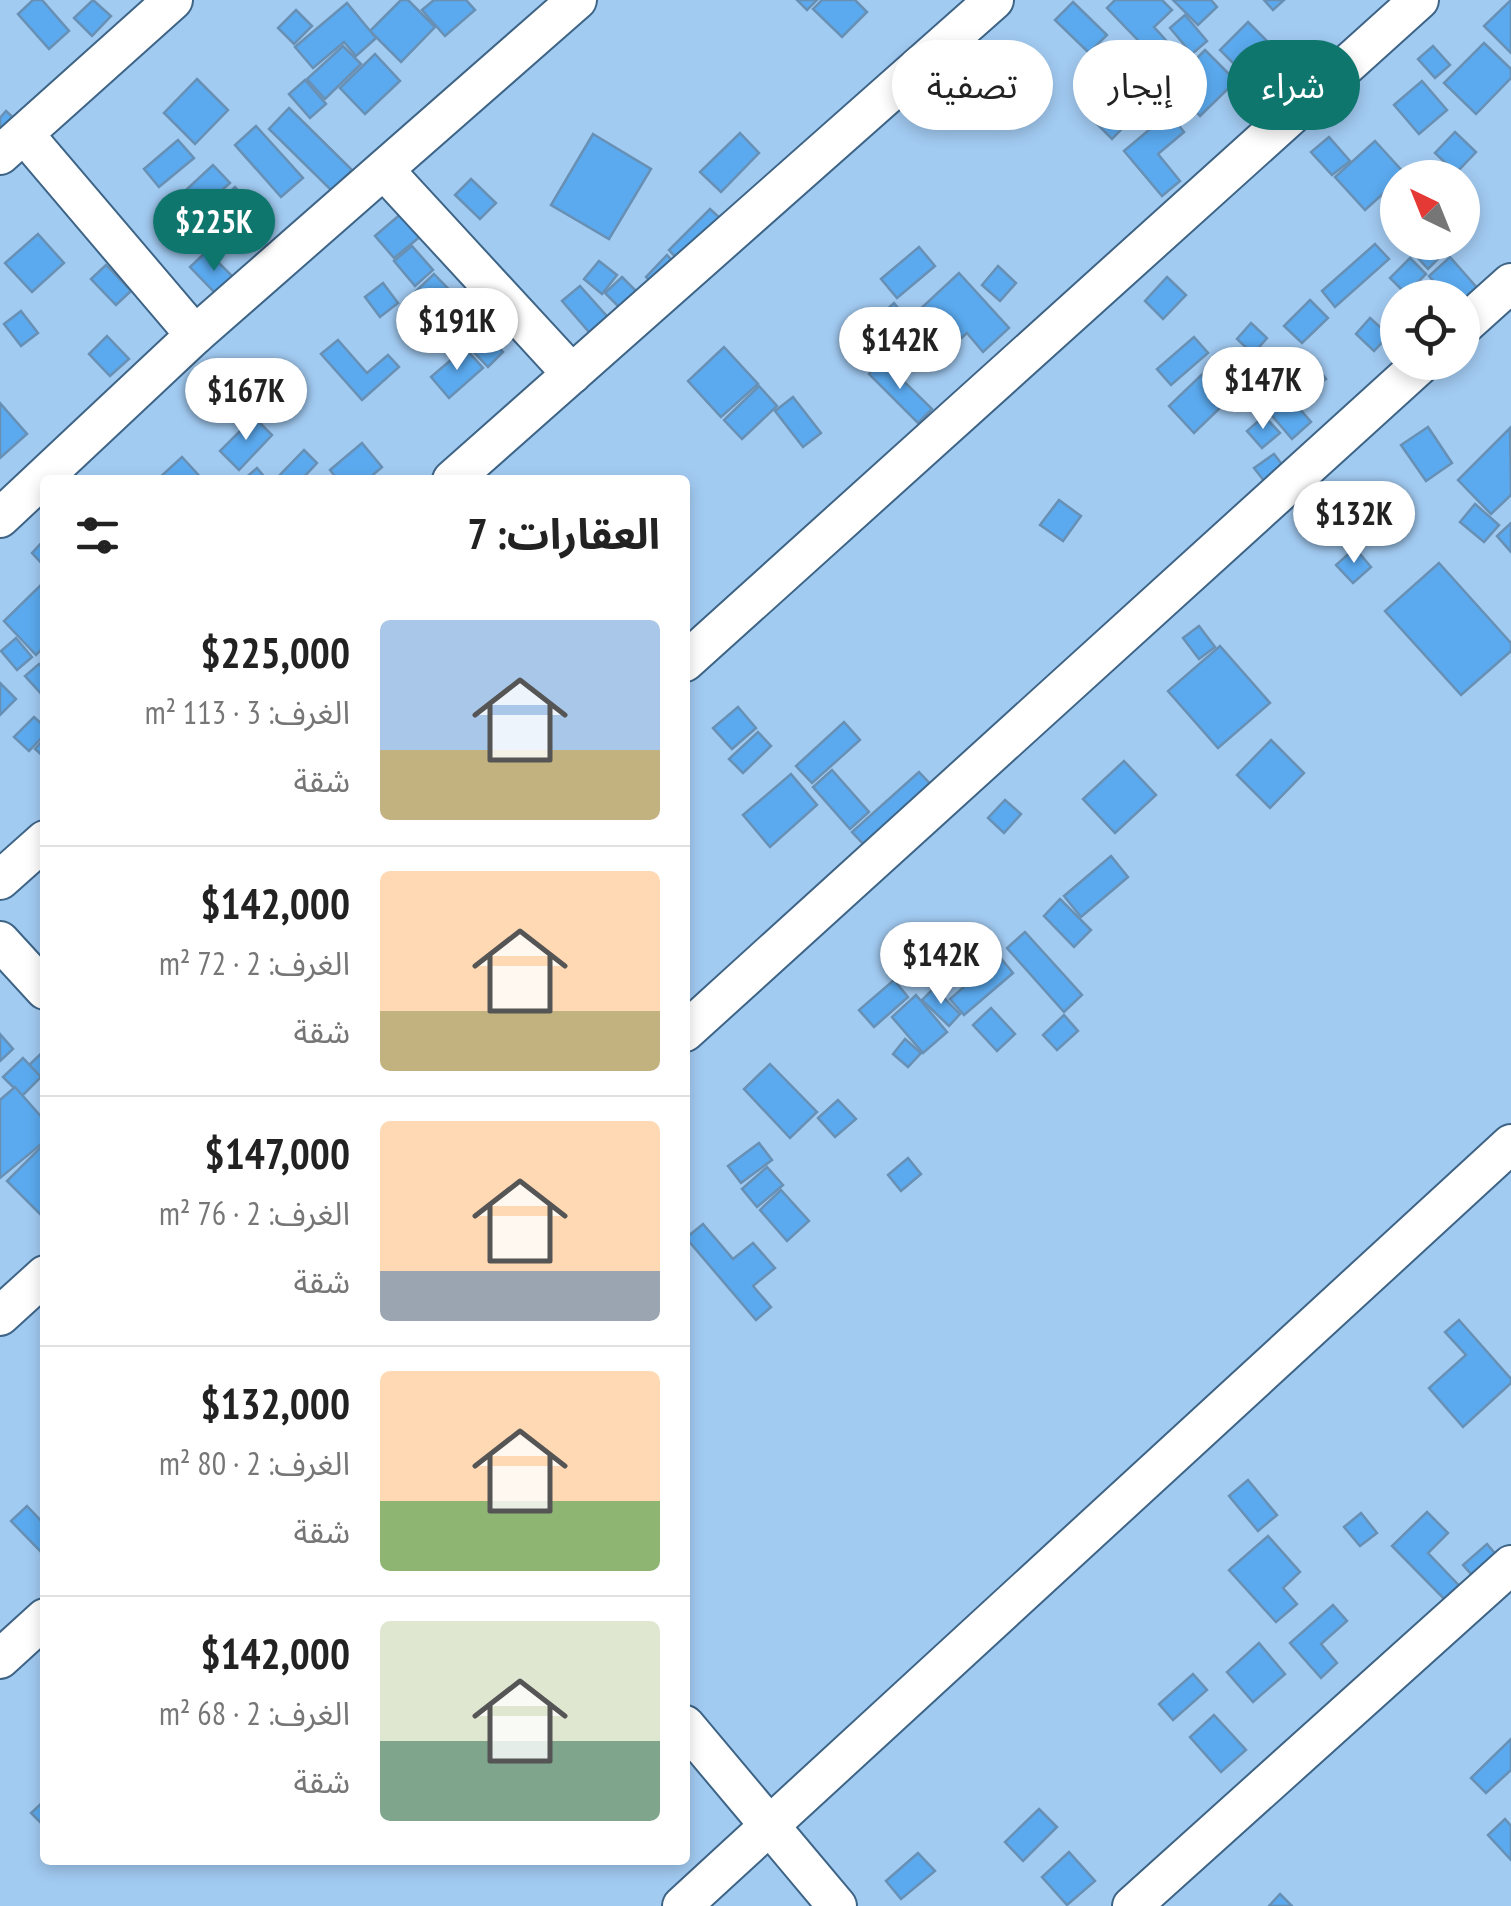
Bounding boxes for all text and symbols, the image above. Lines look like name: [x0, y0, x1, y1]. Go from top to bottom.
chip: تصفية: [892, 40, 1053, 130]
chip: إيجار: [1073, 40, 1207, 130]
chip: شراء: [1227, 40, 1360, 130]
north arrow: [1380, 160, 1480, 260]
map controls: [1380, 160, 1480, 380]
pin: $225K: [144, 189, 284, 274]
text: $225K: [175, 200, 253, 242]
button: locate: [1380, 280, 1480, 380]
pin: $191K: [387, 288, 527, 373]
text: $191K: [418, 299, 496, 341]
pin: $142K: [830, 307, 970, 392]
text: $142K: [861, 318, 939, 360]
pin: $147K: [1193, 347, 1333, 432]
pin: $167K: [176, 358, 316, 443]
text: $147K: [1224, 358, 1302, 400]
text: $167K: [207, 369, 285, 411]
pin: $132K: [1284, 481, 1424, 566]
text: $132K: [1315, 492, 1393, 534]
text: العقارات: 7: [467, 506, 660, 561]
icon: filters: [70, 508, 125, 563]
text: $225,000: [200, 625, 350, 680]
icon: home: [460, 660, 580, 780]
text: الغرف: 3 · 113 m²: [145, 691, 350, 733]
text: شقة: [294, 759, 350, 801]
text: $142,000: [200, 876, 350, 931]
icon: home: [460, 911, 580, 1031]
pin: $142K: [871, 922, 1011, 1007]
text: $142K: [902, 933, 980, 975]
text: الغرف: 2 · 72 m²: [159, 942, 350, 984]
text: شقة: [294, 1010, 350, 1052]
text: $147,000: [205, 1126, 350, 1181]
icon: home: [460, 1161, 580, 1281]
text: الغرف: 2 · 76 m²: [159, 1192, 350, 1234]
text: شقة: [294, 1260, 350, 1302]
text: $132,000: [200, 1376, 350, 1431]
icon: home: [460, 1411, 580, 1531]
text: الغرف: 2 · 80 m²: [159, 1442, 350, 1484]
text: شقة: [294, 1510, 350, 1552]
text: $142,000: [200, 1626, 350, 1681]
icon: home: [460, 1661, 580, 1781]
text: الغرف: 2 · 68 m²: [159, 1692, 350, 1734]
text: شقة: [294, 1760, 350, 1802]

